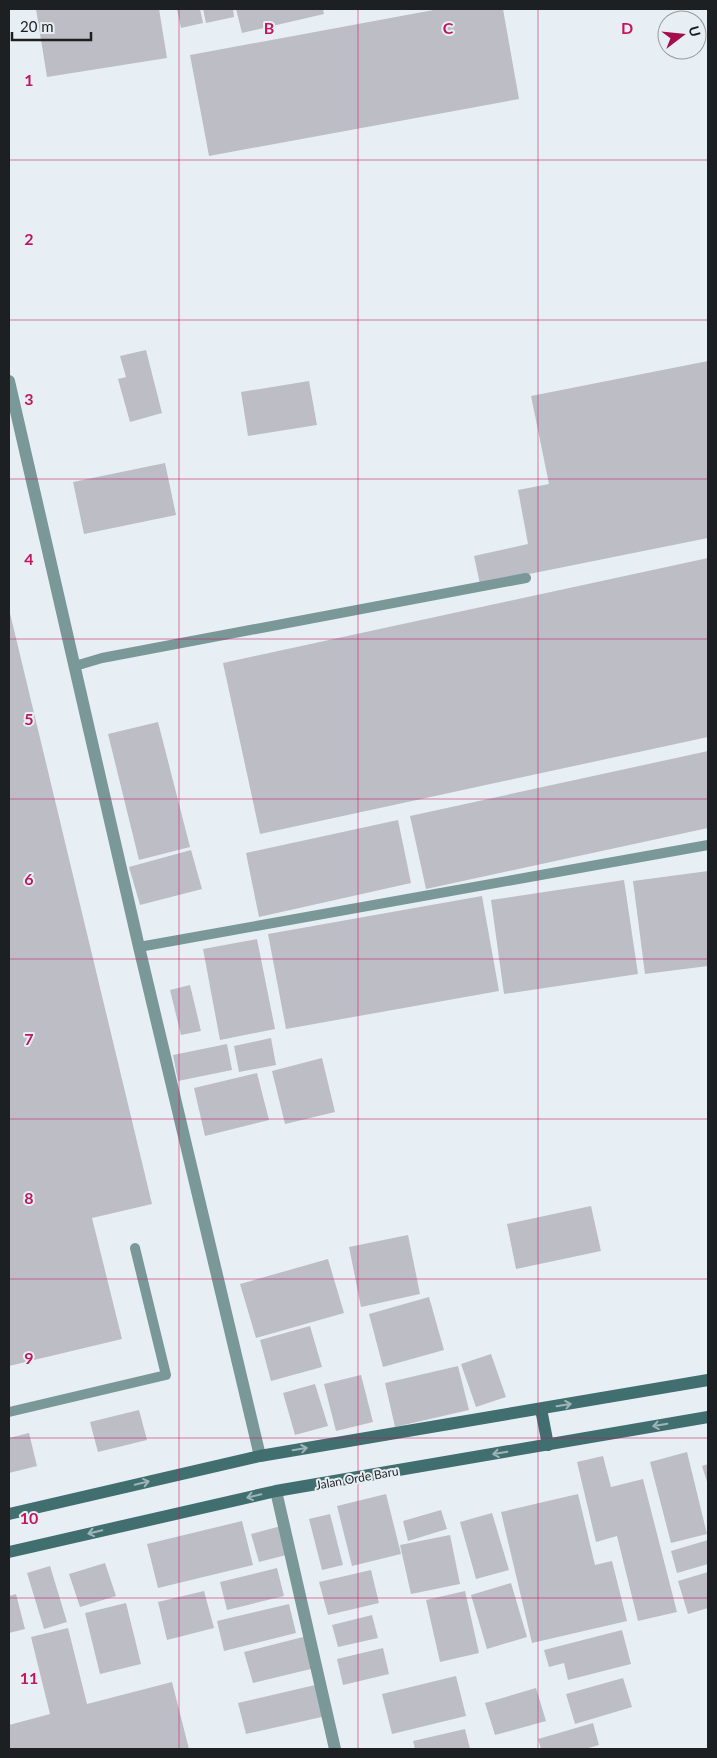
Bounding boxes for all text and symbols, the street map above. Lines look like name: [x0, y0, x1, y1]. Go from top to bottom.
scale bar: [12, 10, 91, 42]
north arrow: [657, 10, 707, 60]
text: 20 m: [20, 17, 54, 35]
text: B: [264, 18, 274, 37]
text: C: [443, 18, 454, 37]
text: D: [621, 18, 633, 37]
text: U: [685, 24, 705, 39]
text: 1: [24, 70, 34, 89]
text: 2: [24, 229, 34, 248]
text: 3: [24, 389, 34, 408]
text: 4: [24, 549, 34, 568]
text: 5: [24, 709, 34, 728]
text: 6: [24, 869, 34, 888]
text: 7: [24, 1029, 34, 1048]
text: 8: [24, 1188, 34, 1207]
text: 9: [24, 1348, 34, 1367]
one-way arrow: [556, 1399, 572, 1409]
one-way arrow: [653, 1421, 669, 1431]
one-way arrow: [292, 1444, 308, 1454]
one-way arrow: [493, 1449, 509, 1459]
street label: Jalan Orde Baru: [314, 1463, 400, 1493]
one-way arrow: [133, 1478, 149, 1487]
one-way arrow: [246, 1492, 262, 1501]
text: 10: [20, 1508, 38, 1527]
one-way arrow: [88, 1528, 104, 1537]
text: 11: [20, 1668, 38, 1687]

